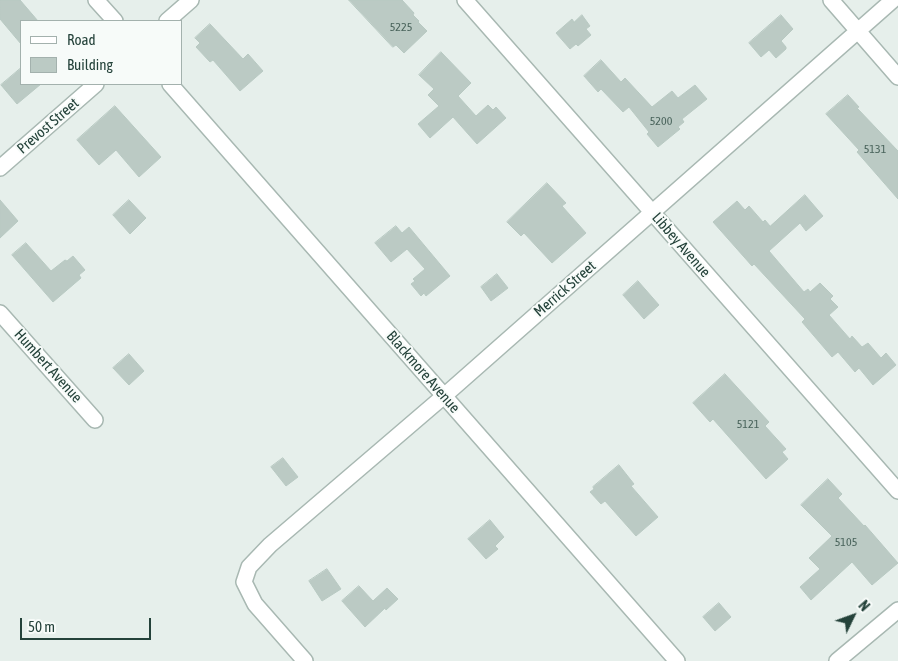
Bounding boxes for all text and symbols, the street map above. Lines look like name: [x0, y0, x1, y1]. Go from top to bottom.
legend: [20, 20, 182, 85]
house number: 5225: [390, 20, 412, 34]
text: Road: [67, 31, 96, 48]
text: Building: [67, 56, 113, 73]
street label: Prevost Street: [13, 94, 83, 158]
house number: 5200: [650, 114, 672, 128]
house number: 5131: [864, 142, 886, 156]
street label: Libbey Avenue: [648, 209, 714, 281]
street label: Merrick Street: [530, 257, 600, 321]
street label: Humbert Avenue: [10, 325, 86, 407]
street label: Blackmore Avenue: [382, 327, 464, 417]
house number: 5121: [737, 417, 759, 431]
house number: 5105: [835, 535, 857, 549]
north arrow: [828, 591, 878, 641]
text: N: [855, 598, 873, 614]
scale bar: [22, 608, 154, 640]
text: 50 m: [28, 618, 55, 635]

